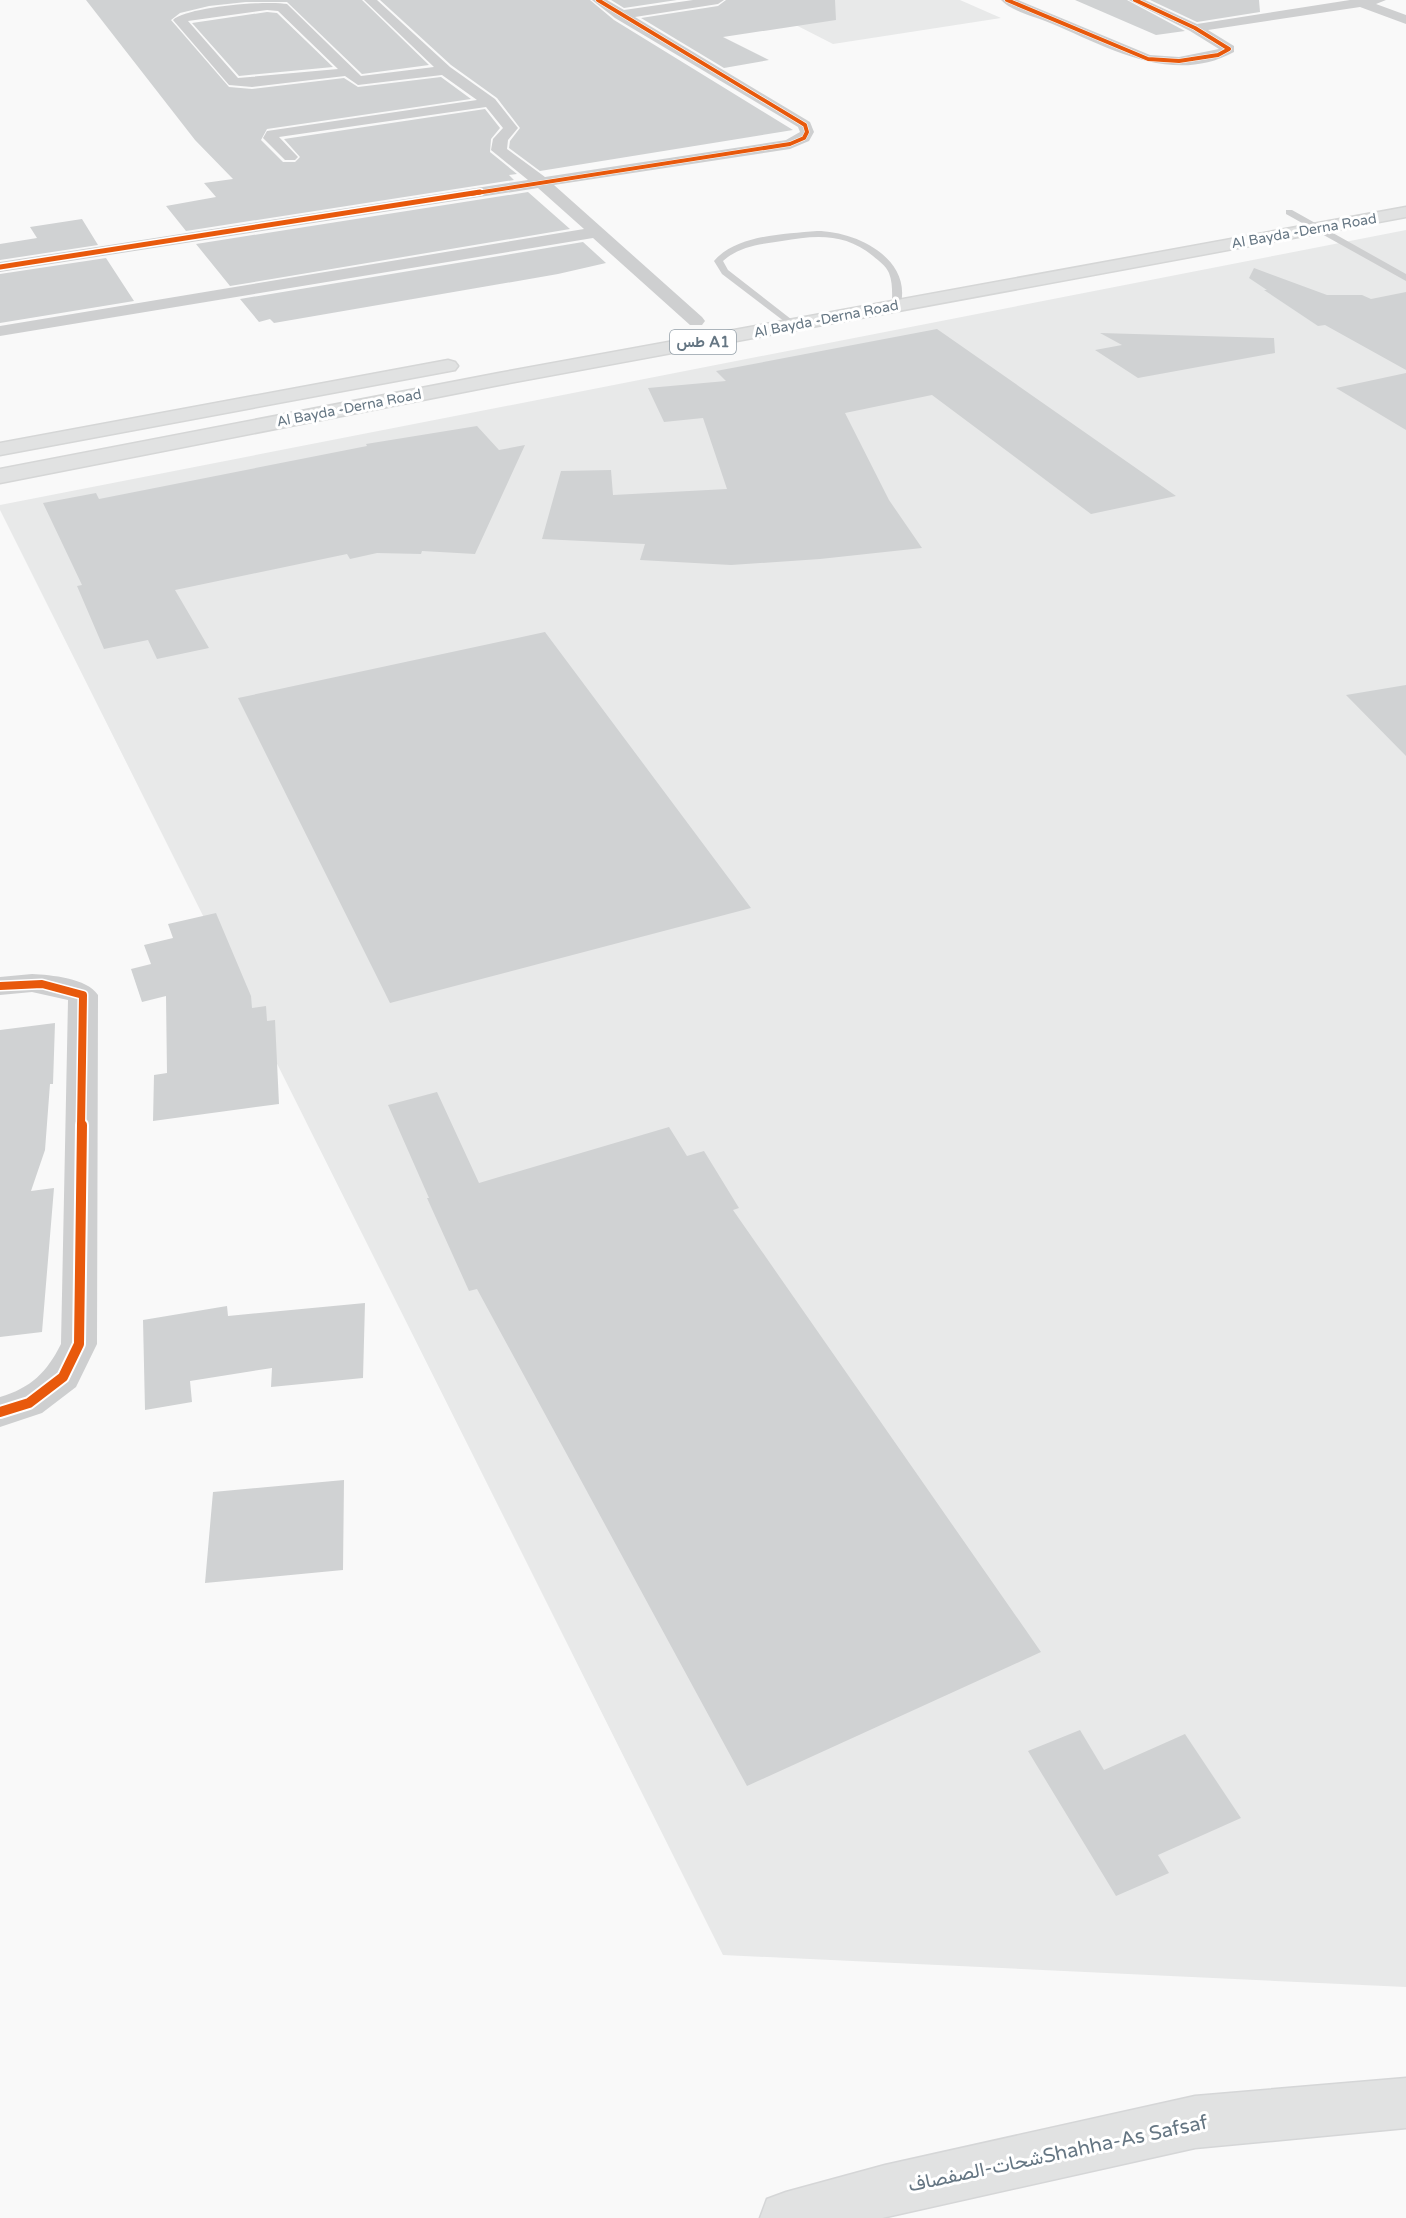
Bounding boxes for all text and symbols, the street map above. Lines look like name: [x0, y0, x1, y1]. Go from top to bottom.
street label: Al Bayda -Derna Road: [1230, 210, 1378, 252]
street label: Al Bayda -Derna Road: [752, 297, 900, 341]
road number: طس A1: [670, 330, 736, 354]
street label: Al Bayda -Derna Road: [275, 386, 423, 430]
street label: شحات-الصفصافShahha-As Safsaf: [906, 2110, 1210, 2198]

